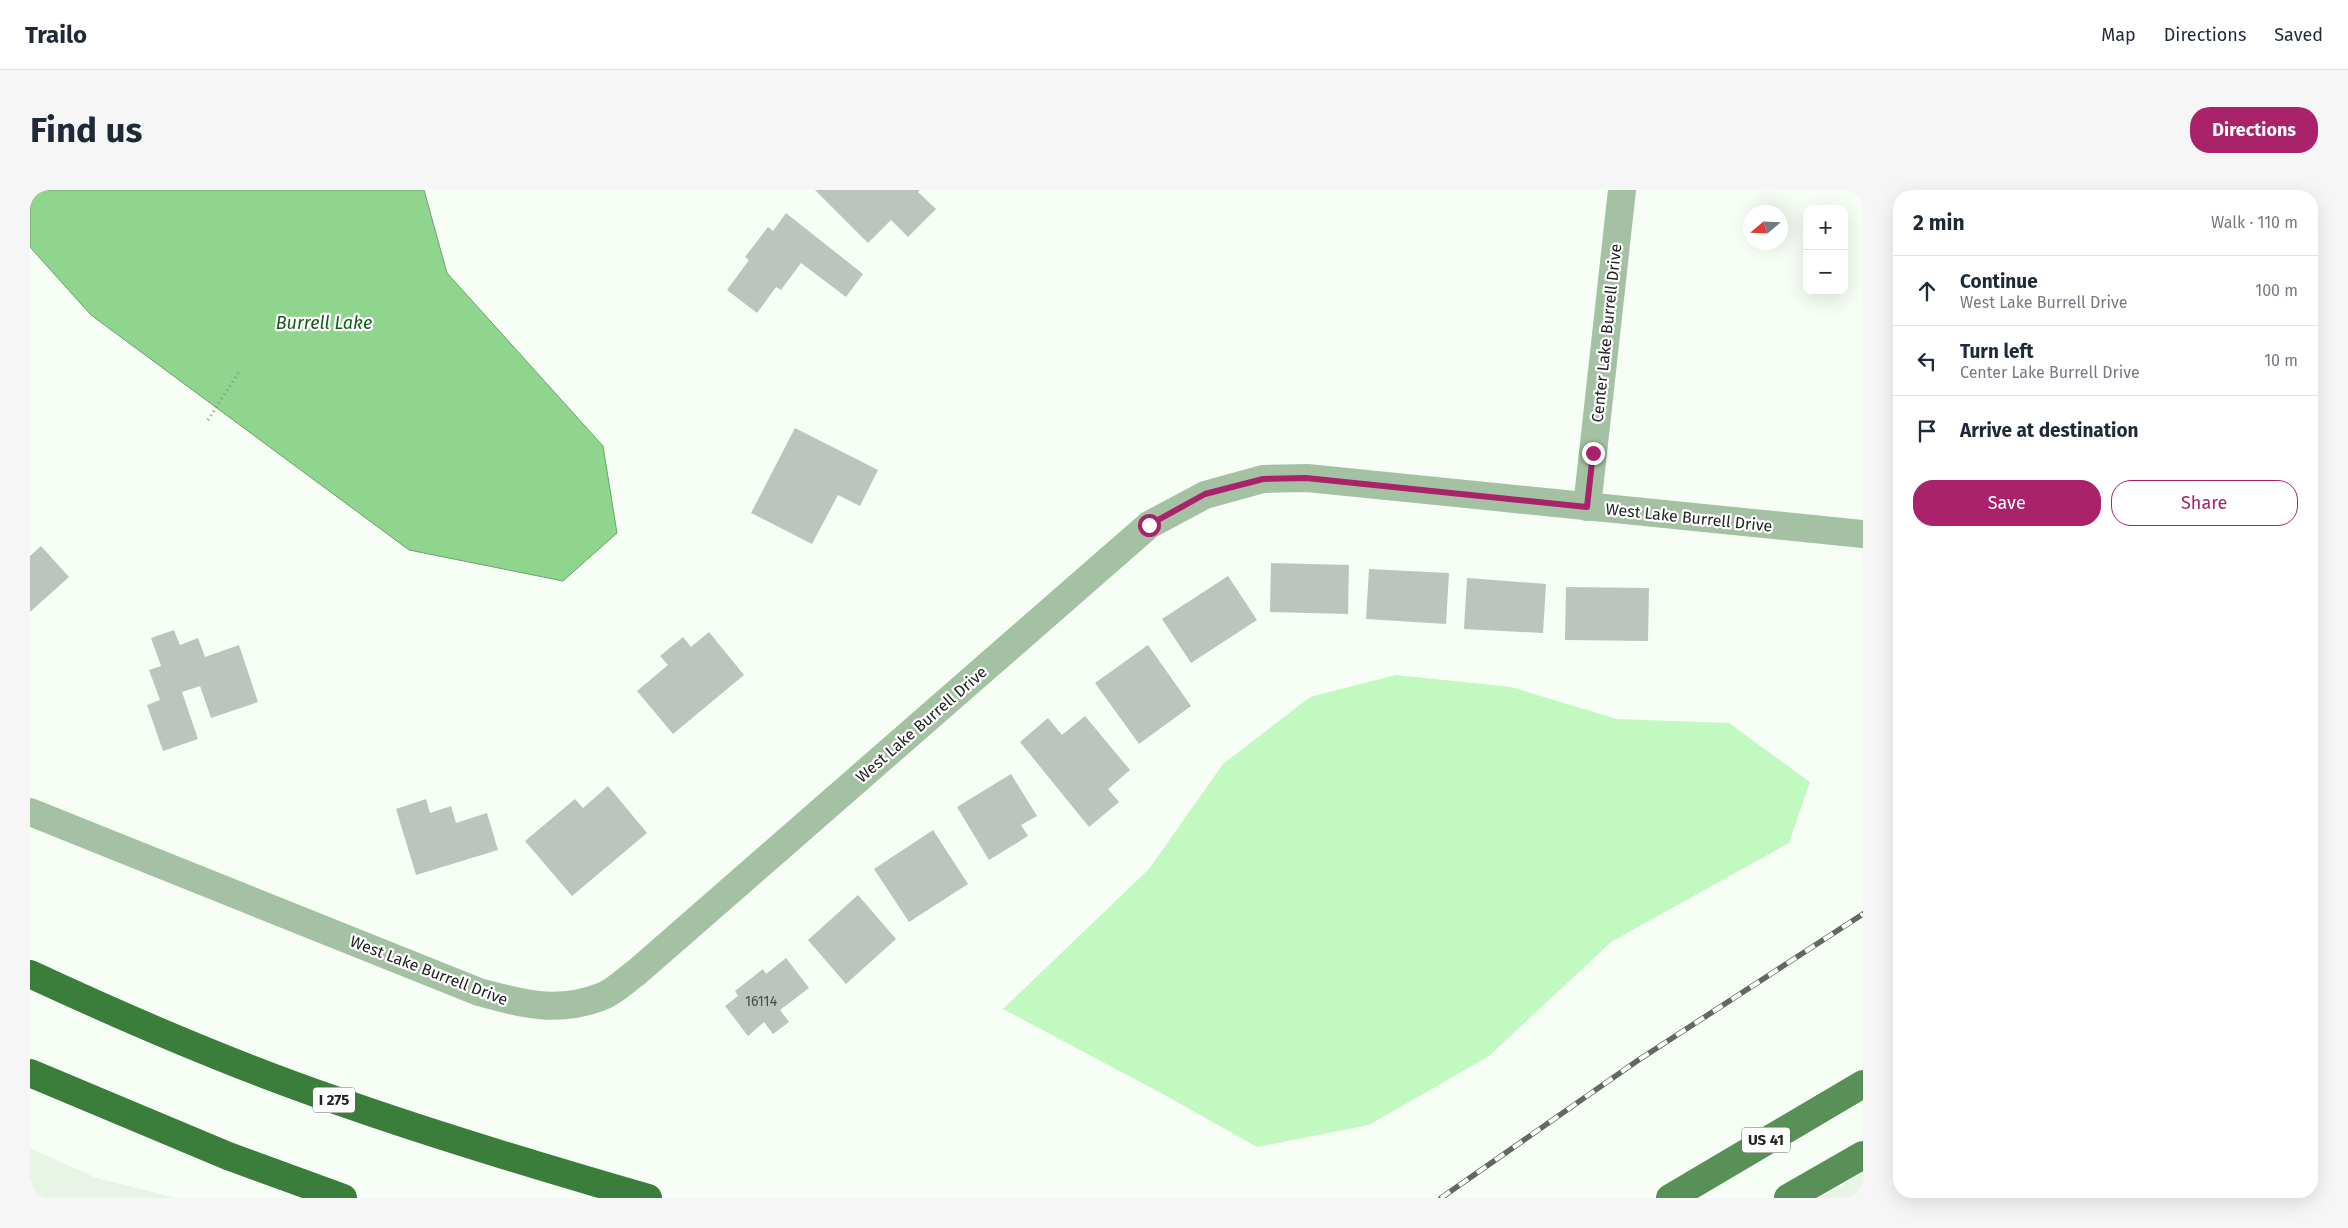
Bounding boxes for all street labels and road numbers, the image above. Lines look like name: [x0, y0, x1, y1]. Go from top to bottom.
street label: Center Lake Burrell Drive: [1588, 243, 1625, 423]
street label: West Lake Burrell Drive: [1605, 499, 1773, 536]
street label: West Lake Burrell Drive: [852, 662, 991, 787]
street label: West Lake Burrell Drive: [347, 932, 510, 1009]
road number: I 275: [313, 1088, 355, 1112]
road number: US 41: [1742, 1128, 1790, 1152]

